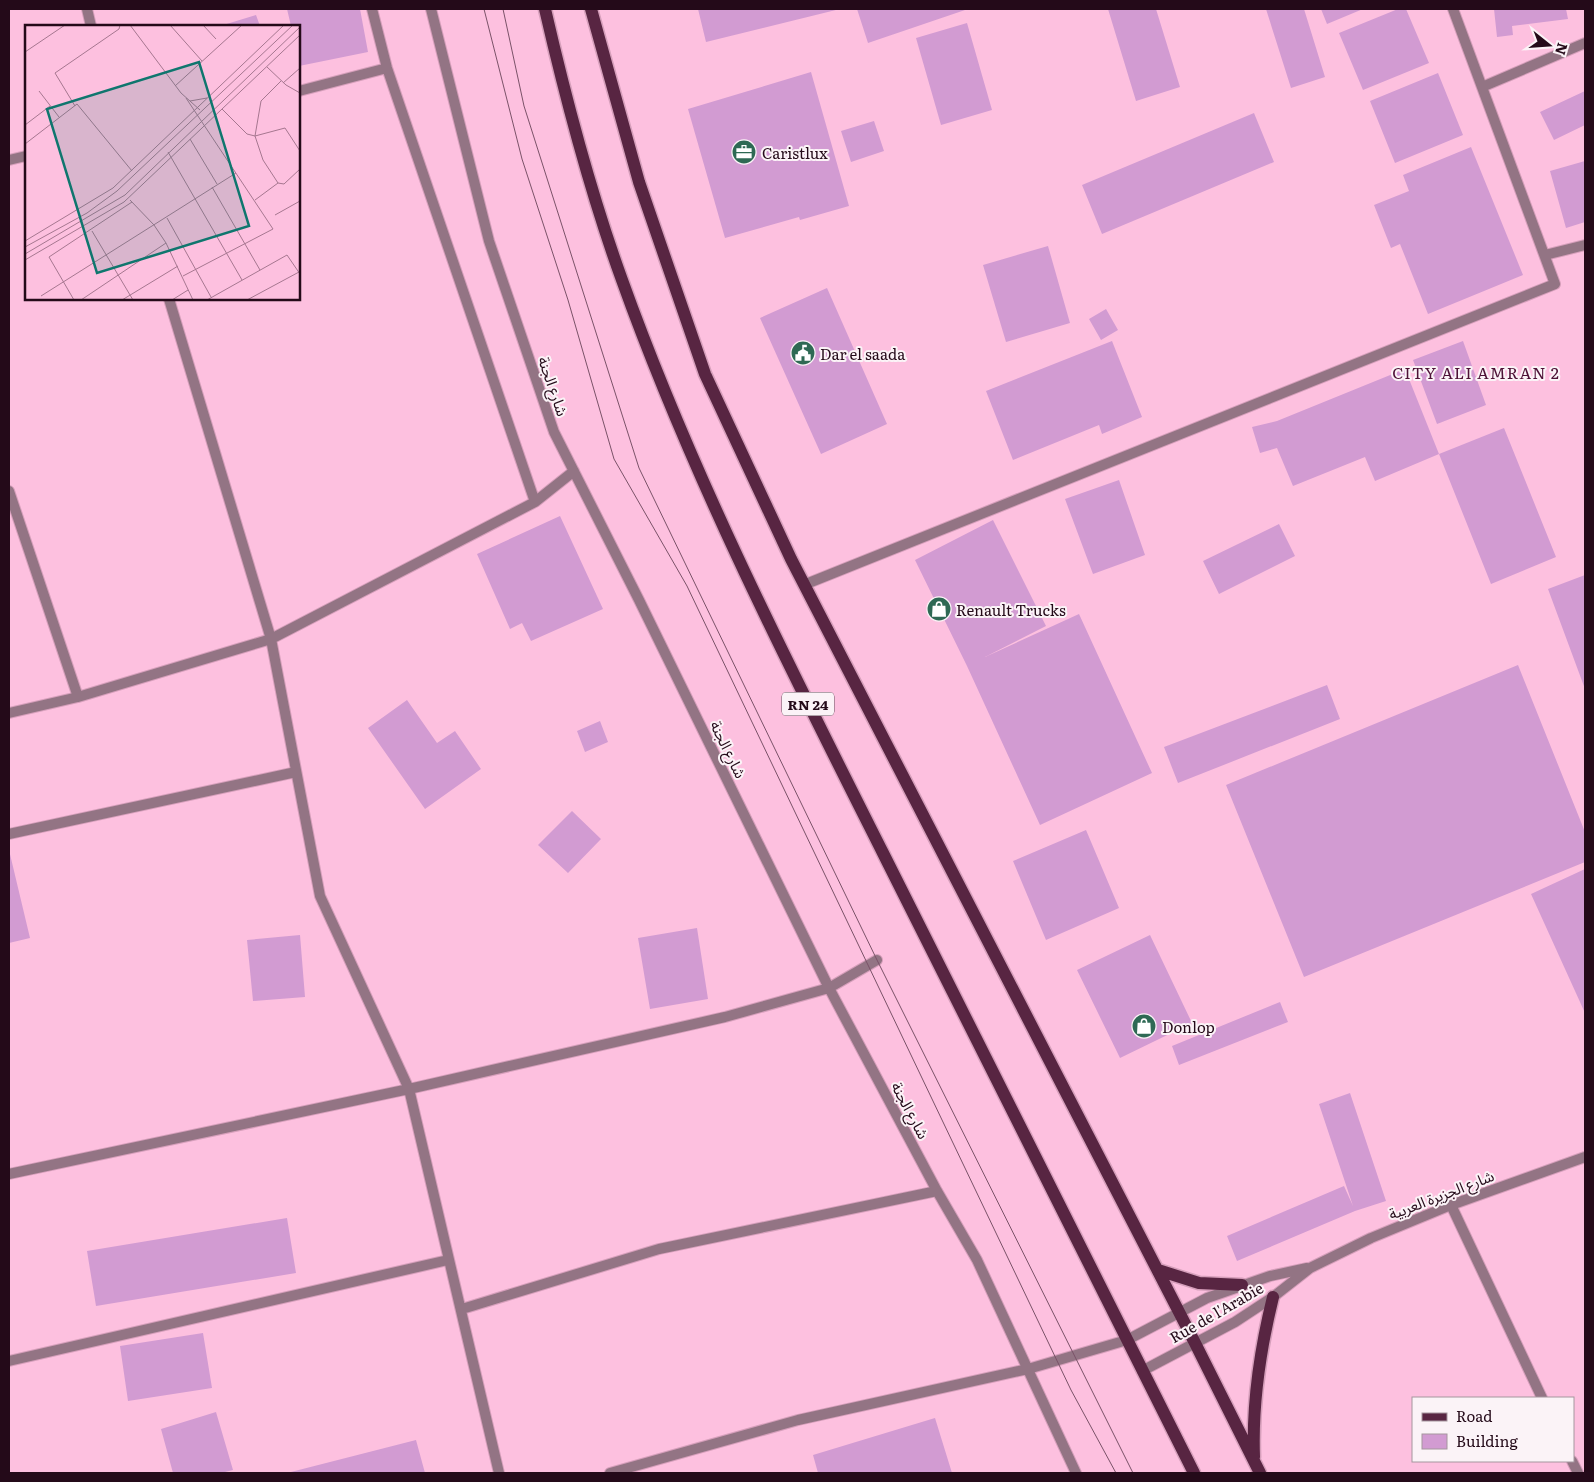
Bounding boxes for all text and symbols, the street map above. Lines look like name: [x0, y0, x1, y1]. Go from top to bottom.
north arrow: [1524, 20, 1574, 70]
inset map: [25, 25, 300, 300]
text: N: [1551, 41, 1574, 58]
office icon: Caristlux: [731, 139, 757, 165]
place label: Caristlux: [762, 141, 828, 164]
public building icon: Dar el saada: [790, 340, 816, 366]
place label: Dar el saada: [820, 342, 906, 365]
street label: شارع الجنة: [531, 353, 575, 420]
district label: CITY ALI AMRAN 2: [1392, 360, 1560, 384]
shop icon: Renault Trucks: [926, 596, 952, 622]
place label: Renault Trucks: [956, 598, 1066, 621]
road number: RN 24: [782, 692, 834, 716]
street label: شارع الجنة: [703, 716, 753, 783]
shop icon: Donlop: [1131, 1013, 1157, 1039]
place label: Donlop: [1162, 1015, 1215, 1038]
street label: شارع الجنة: [885, 1077, 936, 1144]
street label: شارع الجزيرة العربية: [1385, 1163, 1498, 1227]
street label: Rue de l'Arabie: [1165, 1276, 1267, 1348]
legend: [1412, 1397, 1574, 1462]
text: Road: [1456, 1404, 1492, 1427]
text: Building: [1456, 1429, 1518, 1452]

